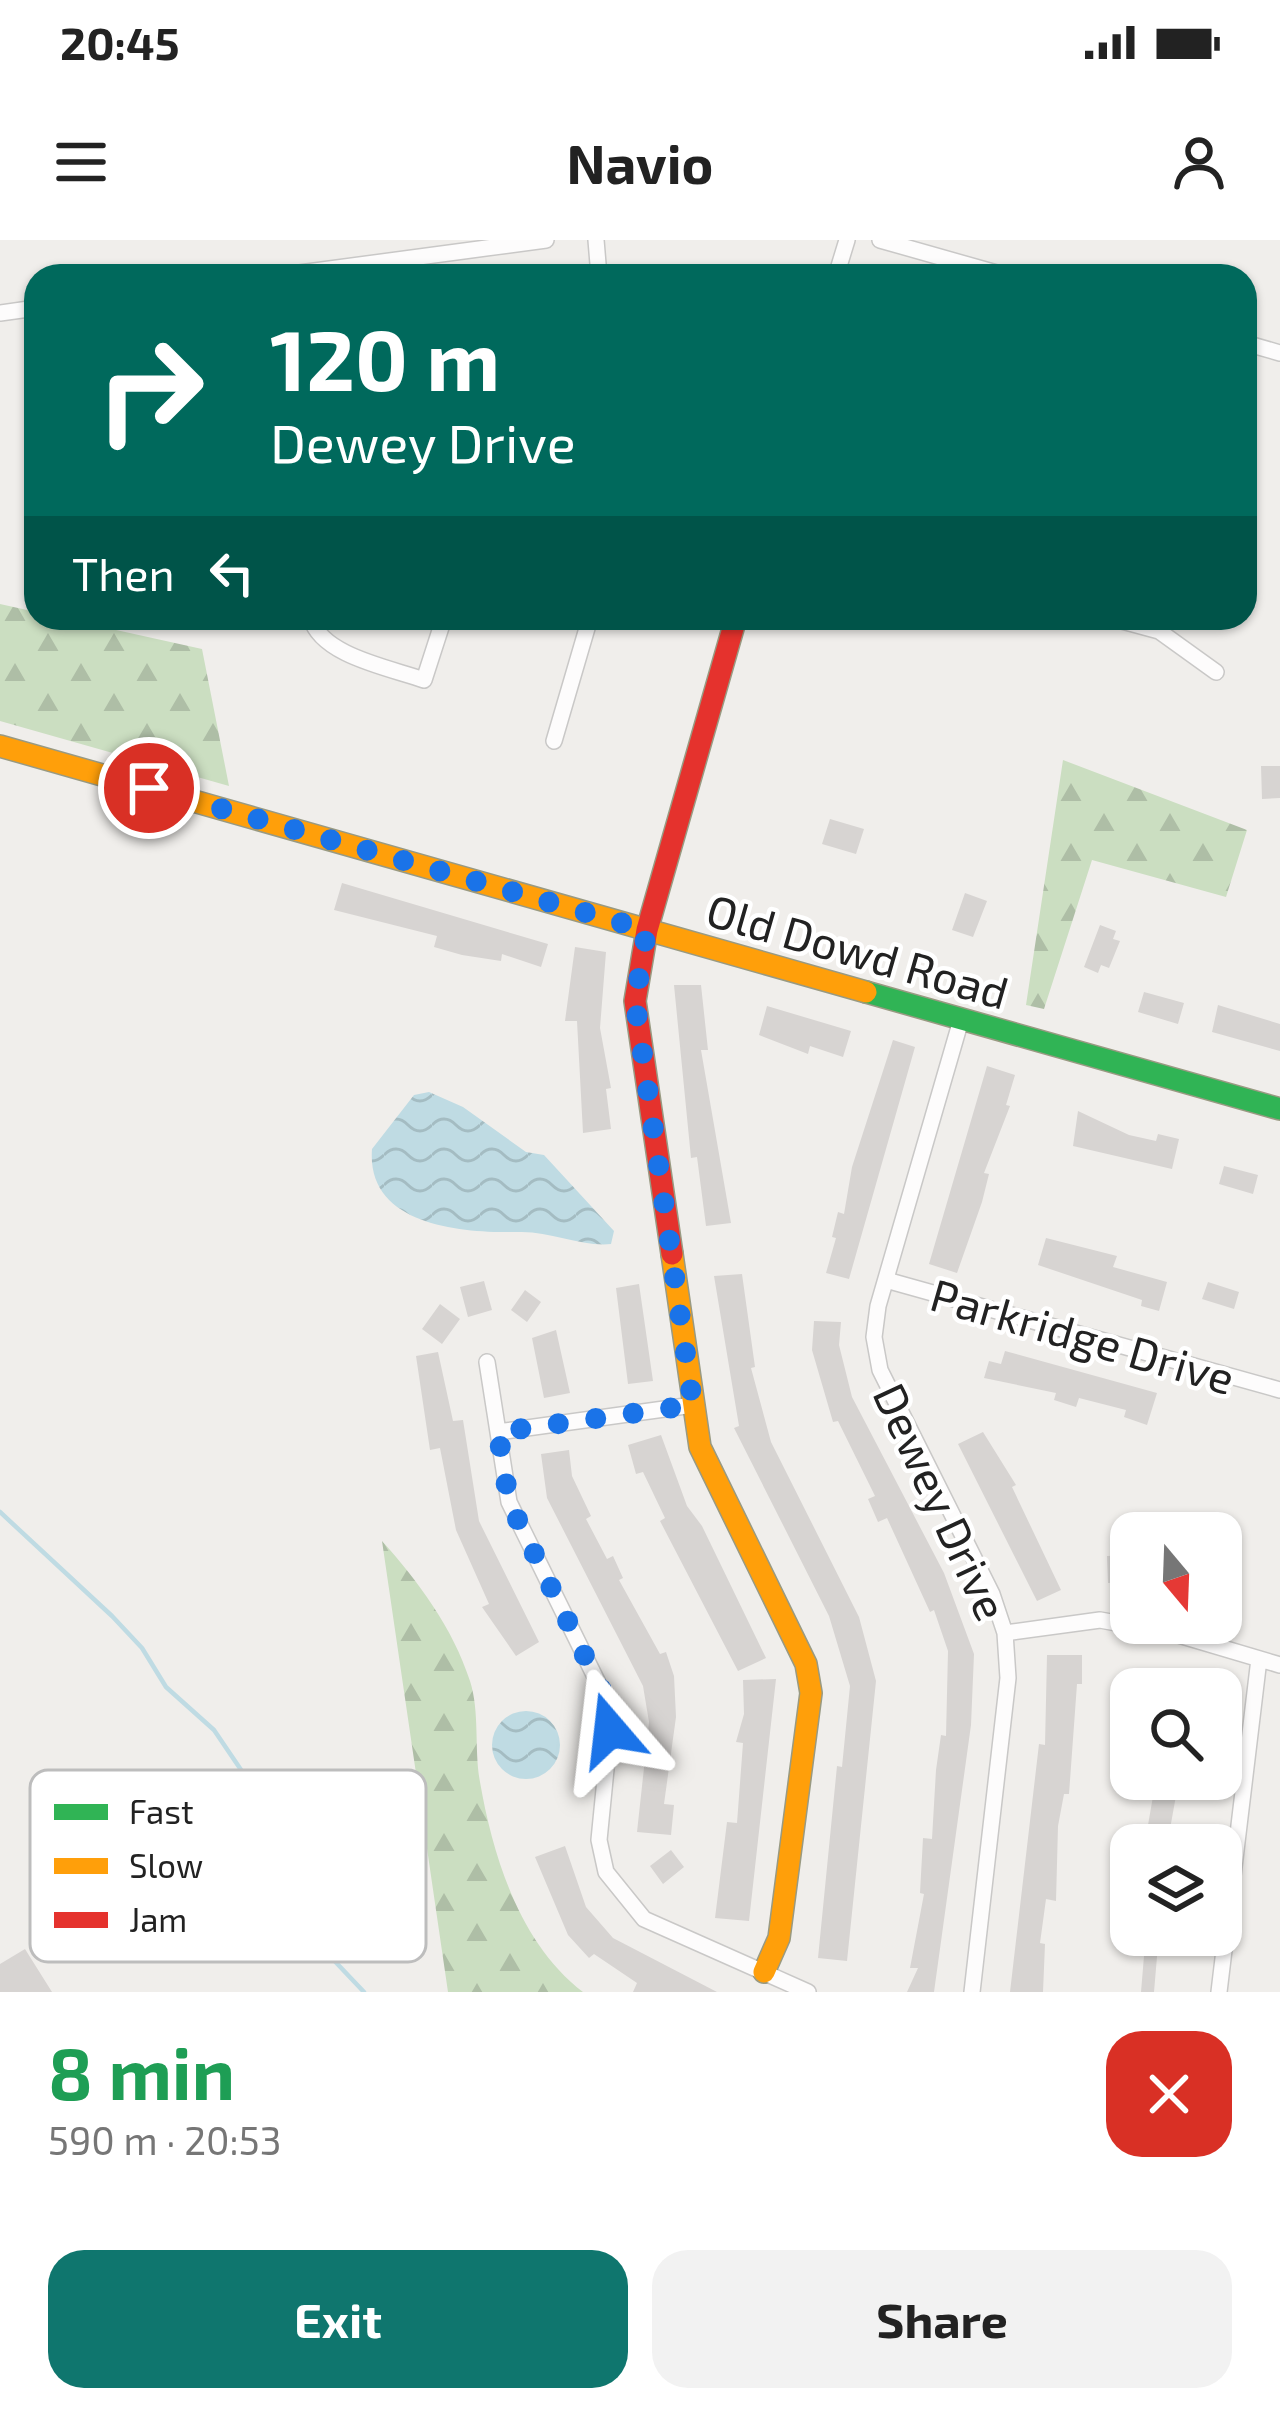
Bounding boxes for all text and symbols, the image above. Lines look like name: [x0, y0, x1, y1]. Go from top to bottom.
text: 20:45: [60, 15, 180, 69]
icon: menu: [48, 129, 114, 195]
icon: person: [1166, 129, 1232, 195]
text: Navio: [567, 130, 713, 195]
text: 120 m: [270, 307, 500, 408]
icon: right: [72, 312, 228, 468]
text: Dewey Drive: [270, 409, 576, 474]
icon: left: [199, 540, 265, 606]
text: Then: [72, 546, 175, 600]
pin: [98, 737, 200, 839]
icon: arrive: [116, 755, 182, 821]
street label: Old Dowd Road: [701, 881, 1015, 1019]
street label: Parkridge Drive: [925, 1266, 1241, 1404]
street label: Dewey Drive: [864, 1374, 1020, 1628]
north arrow: [1110, 1512, 1242, 1644]
map controls: [1110, 1512, 1242, 1956]
position arrow: [547, 1667, 673, 1793]
button: search: [1110, 1668, 1242, 1800]
legend: [30, 1770, 426, 1962]
text: Fast: [129, 1791, 193, 1831]
button: layers: [1110, 1824, 1242, 1956]
text: Slow: [129, 1845, 203, 1885]
text: Jam: [129, 1899, 187, 1939]
text: 8 min: [48, 2028, 235, 2114]
button: close: [1106, 2031, 1232, 2157]
text: 590 m · 20:53: [48, 2116, 281, 2163]
button: Exit: [48, 2250, 628, 2388]
button: Share: [652, 2250, 1232, 2388]

